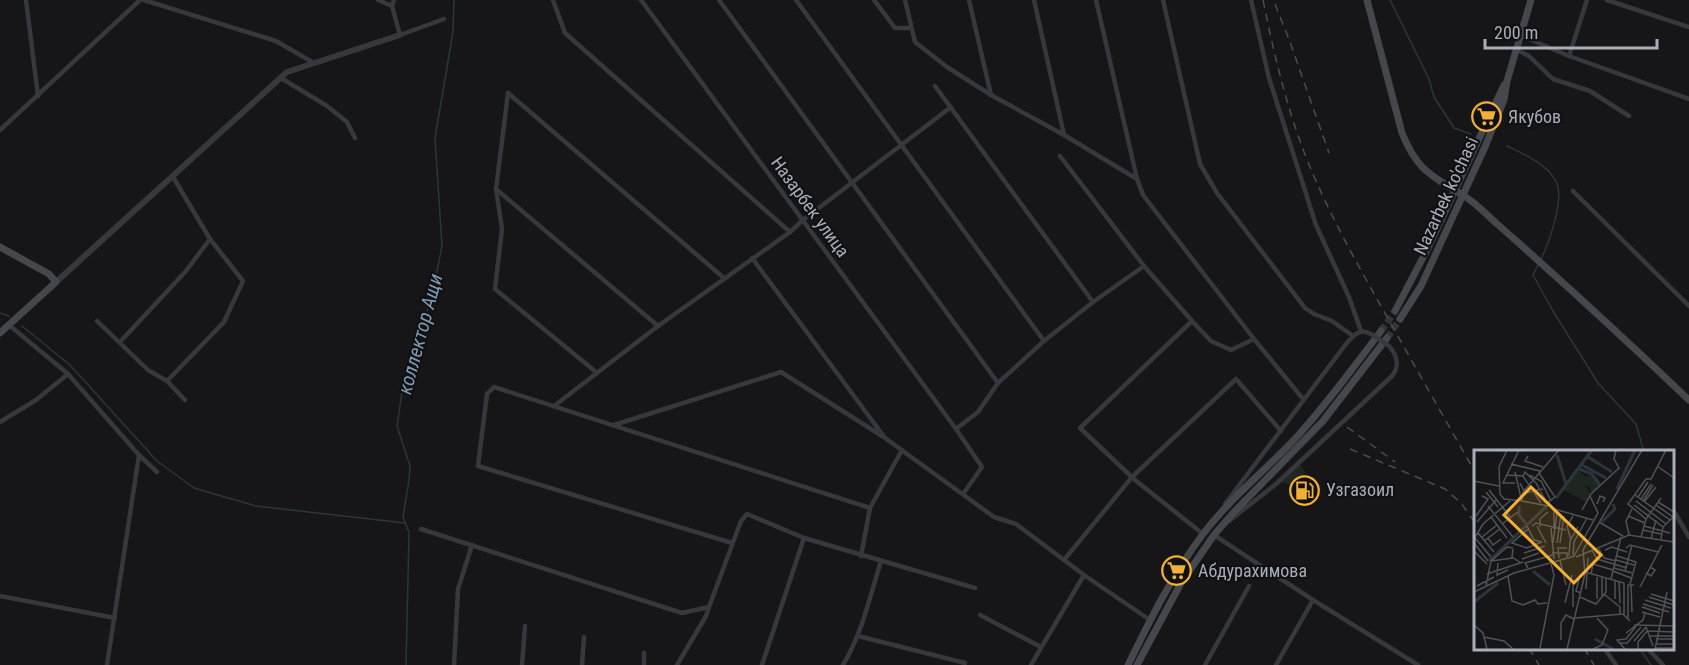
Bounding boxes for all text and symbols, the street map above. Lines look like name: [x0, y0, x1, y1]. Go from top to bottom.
scale bar: [1485, 12, 1658, 50]
text: 200 m: [1494, 22, 1538, 43]
supermarket icon: Якубов: [1471, 101, 1503, 133]
place label: Якубов: [1508, 106, 1561, 127]
street label: Nazarbek ko'chasi: [1409, 133, 1482, 258]
street label: Назарбек улица: [767, 152, 854, 261]
water label: коллектор Ащи: [392, 271, 448, 397]
inset map: [1474, 450, 1674, 650]
fuel station icon: Узгазоил: [1289, 474, 1321, 506]
place label: Узгазоил: [1326, 479, 1394, 500]
supermarket icon: Абдурахимова: [1161, 555, 1193, 587]
place label: Абдурахимова: [1198, 560, 1307, 581]

